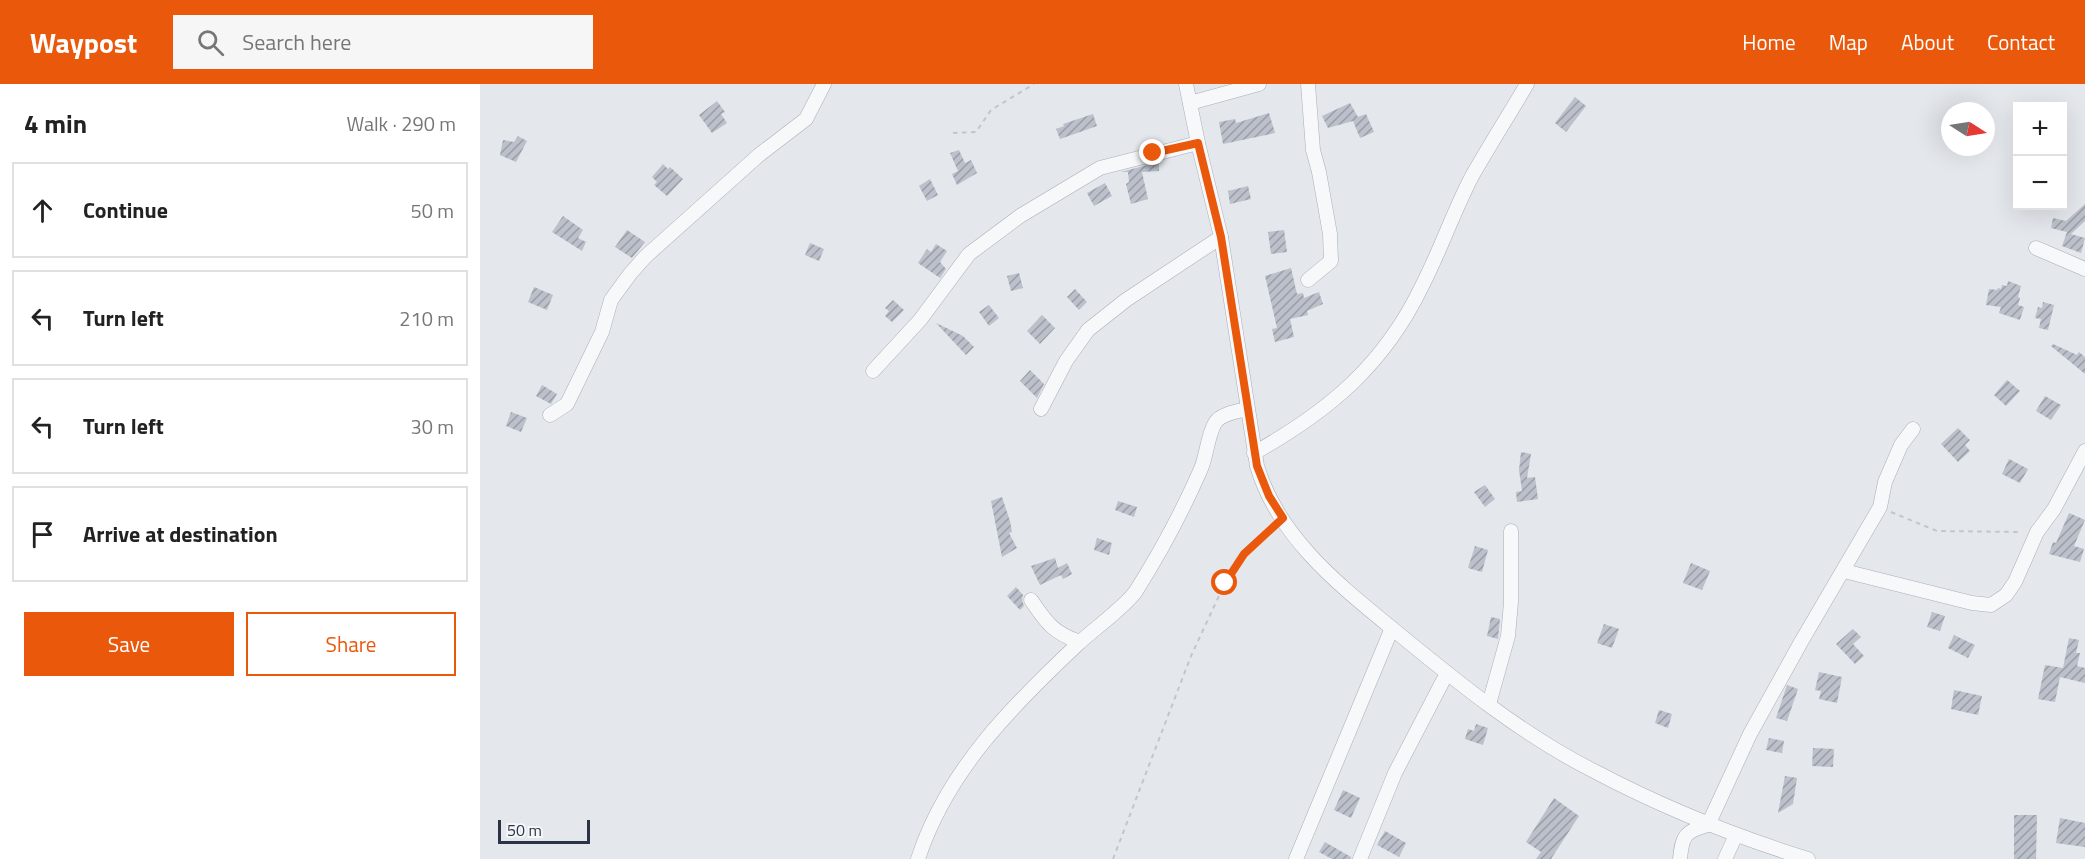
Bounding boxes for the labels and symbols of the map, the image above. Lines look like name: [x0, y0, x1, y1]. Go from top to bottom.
north arrow: [1941, 102, 1995, 156]
route end: [1139, 139, 1165, 165]
route start: [1211, 569, 1237, 595]
scale bar: [498, 817, 590, 844]

